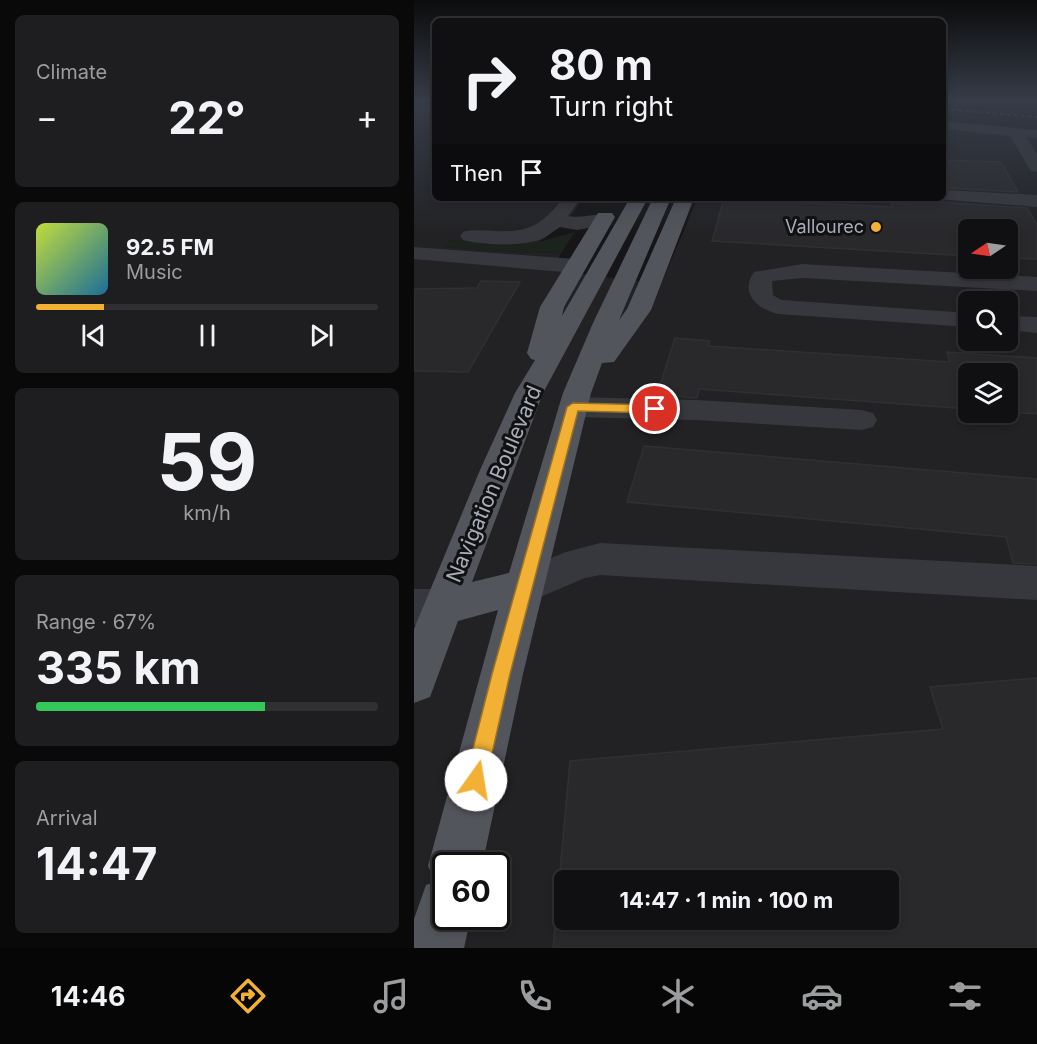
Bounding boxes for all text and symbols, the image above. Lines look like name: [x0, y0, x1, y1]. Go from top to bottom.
text: 80 m: [549, 39, 653, 90]
icon: right: [450, 42, 528, 120]
text: Climate: [36, 60, 107, 84]
text: 22°: [168, 90, 246, 145]
text: Turn right: [549, 90, 673, 123]
text: −: [36, 97, 58, 137]
text: +: [356, 97, 378, 137]
icon: arrive: [515, 156, 548, 189]
text: Then: [450, 160, 503, 186]
place label: Vallourec: [785, 216, 864, 237]
north arrow: [958, 219, 1018, 279]
map controls: [958, 219, 1018, 423]
marker: Vallourec: [869, 220, 883, 234]
text: 92.5 FM: [126, 234, 214, 260]
text: Music: [126, 260, 183, 284]
button: search: [958, 291, 1018, 351]
icon: previous: [77, 319, 110, 352]
icon: pause: [191, 319, 224, 352]
icon: next: [305, 319, 338, 352]
button: layers: [958, 363, 1018, 423]
street label: Navigation Boulevard: [441, 382, 546, 586]
pin: [629, 383, 680, 434]
icon: arrive: [638, 392, 671, 425]
text: 59: [157, 414, 257, 509]
text: km/h: [183, 501, 231, 525]
text: Range · 67%: [36, 610, 156, 634]
text: 335 km: [36, 640, 201, 695]
position arrow: [444, 748, 508, 812]
text: Arrival: [36, 806, 98, 830]
text: 14:47: [36, 836, 157, 891]
speed limit sign: 60: [432, 852, 510, 930]
text: 14:47 · 1 min · 100 m: [620, 887, 833, 913]
icon: directions: [227, 975, 269, 1017]
icon: music: [370, 975, 412, 1017]
icon: phone: [514, 975, 556, 1017]
icon: climate: [657, 975, 699, 1017]
icon: car: [801, 975, 843, 1017]
icon: filters: [944, 975, 986, 1017]
text: 14:46: [51, 980, 125, 1013]

